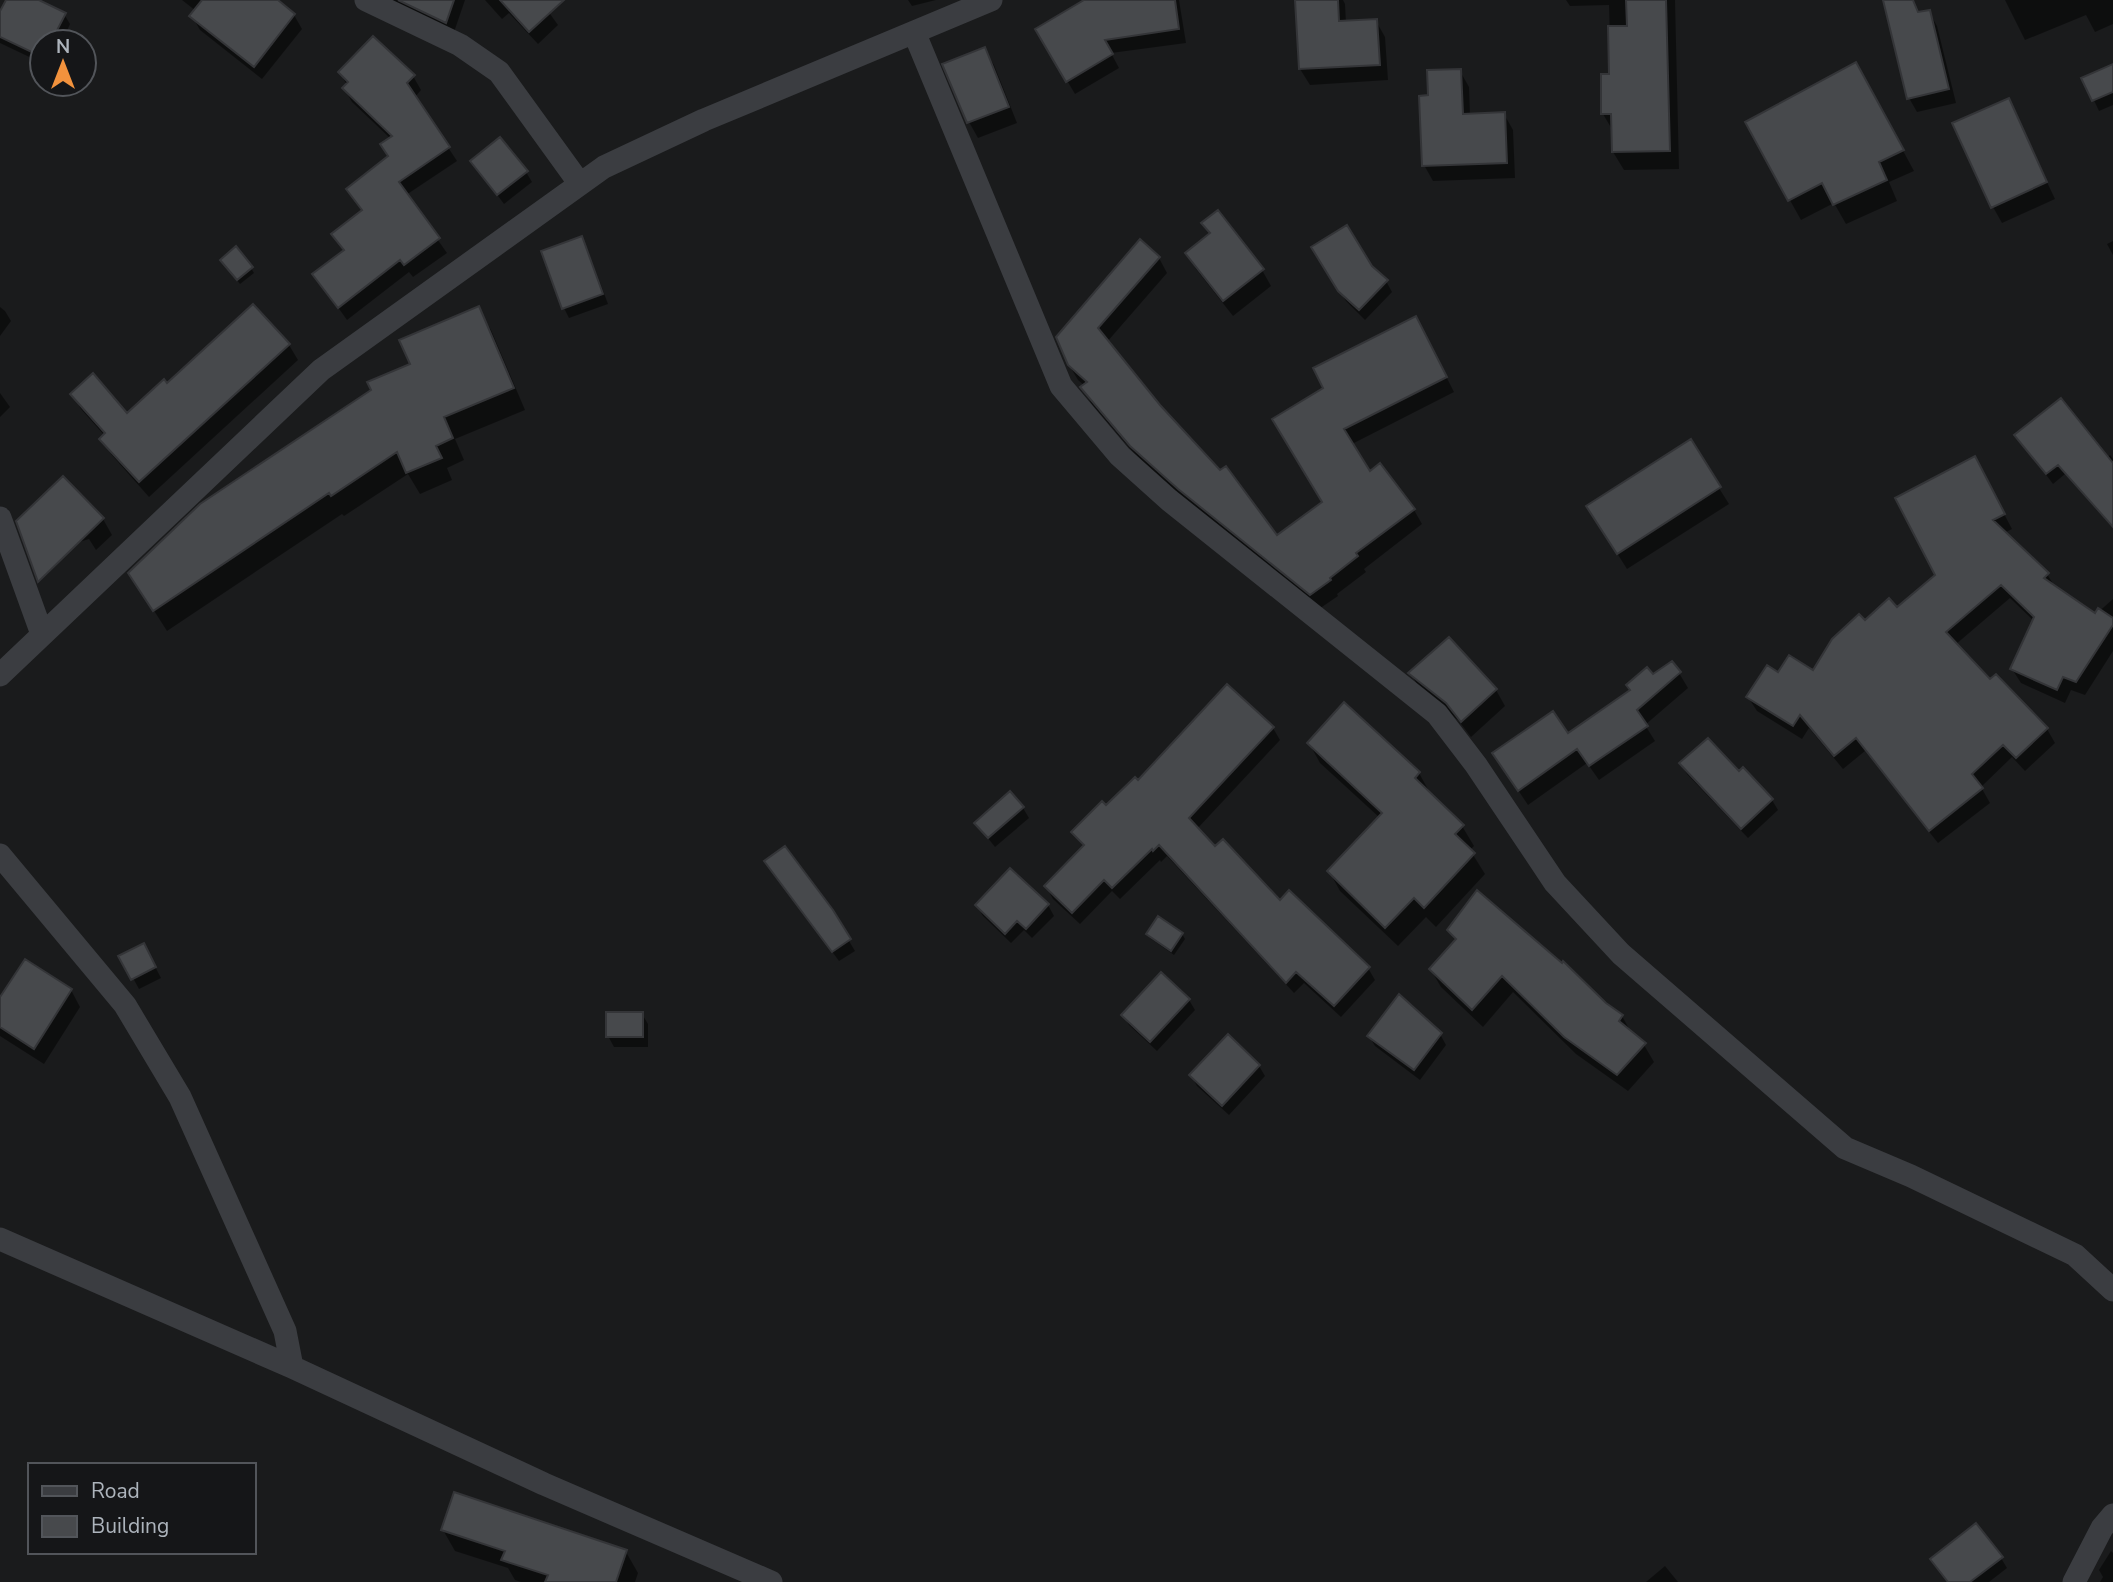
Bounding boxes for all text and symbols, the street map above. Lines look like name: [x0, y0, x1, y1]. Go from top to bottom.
north arrow: [28, 28, 98, 98]
text: N: [56, 34, 70, 60]
legend: [28, 1463, 256, 1554]
text: Road: [91, 1477, 140, 1505]
text: Building: [91, 1512, 169, 1540]

